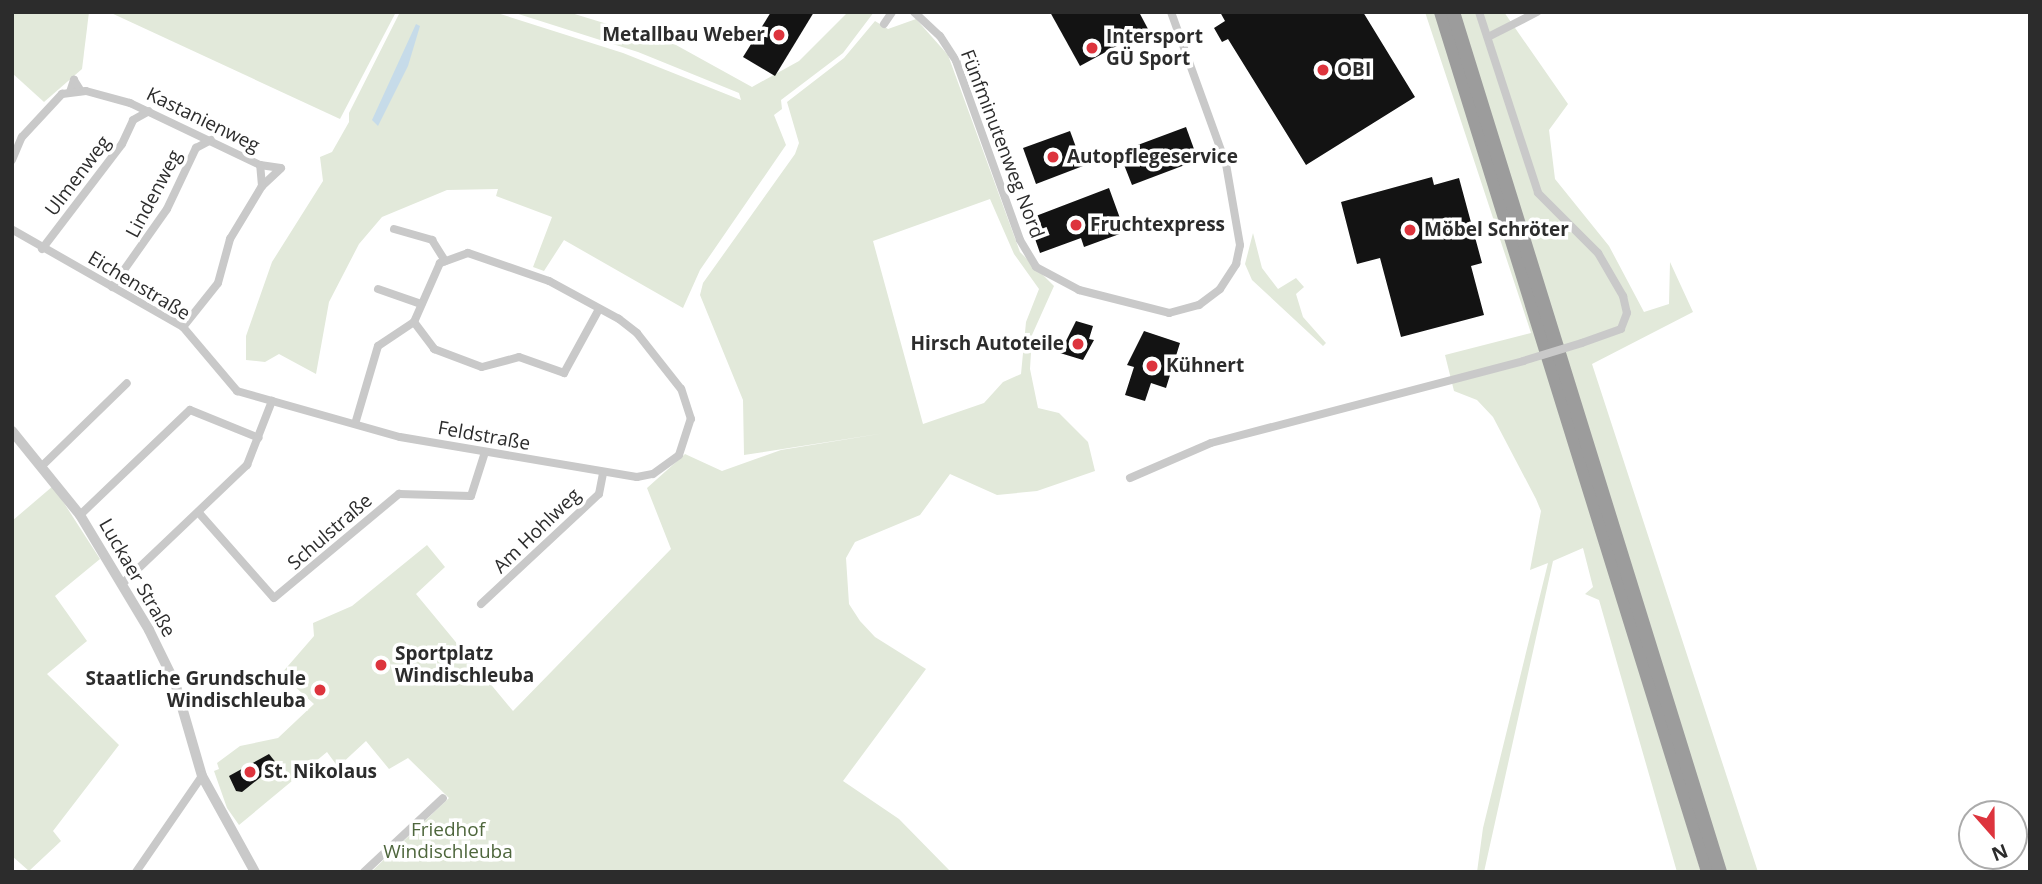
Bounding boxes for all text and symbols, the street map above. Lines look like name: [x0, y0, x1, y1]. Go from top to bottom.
place label: Metallbau Weber: [602, 24, 765, 46]
place label: Intersport GÜ Sport: [1106, 26, 1203, 70]
marker: Metallbau Weber: [771, 27, 787, 43]
marker: Intersport GÜ Sport: [1084, 40, 1100, 56]
street label: Fünfminutenweg Nord: [956, 47, 1048, 241]
place label: OBI: [1337, 59, 1371, 81]
marker: OBI: [1315, 62, 1331, 78]
street label: Kastanienweg: [143, 83, 263, 157]
street label: Ulmenweg: [41, 131, 115, 221]
street label: Lindenweg: [121, 146, 187, 242]
place label: Autopflegeservice: [1067, 146, 1238, 168]
marker: Autopflegeservice: [1045, 149, 1061, 165]
place label: Fruchtexpress: [1090, 214, 1225, 236]
marker: Fruchtexpress: [1068, 217, 1084, 233]
place label: Möbel Schröter: [1424, 219, 1569, 241]
marker: Möbel Schröter: [1402, 222, 1418, 238]
street label: Eichenstraße: [84, 247, 194, 325]
place label: Hirsch Autoteile: [910, 333, 1064, 355]
marker: Hirsch Autoteile: [1070, 336, 1086, 352]
place label: Kühnert: [1166, 355, 1244, 377]
marker: Kühnert: [1144, 358, 1160, 374]
street label: Feldstraße: [436, 417, 532, 455]
street label: Am Hohlweg: [489, 484, 585, 578]
street label: Schulstraße: [283, 489, 377, 575]
street label: Luckaer Straße: [94, 515, 180, 641]
place label: Sportplatz Windischleuba: [395, 643, 534, 687]
marker: Sportplatz Windischleuba: [373, 657, 389, 673]
place label: Staatliche Grundschule Windischleuba: [85, 668, 306, 712]
marker: Staatliche Grundschule Windischleuba: [312, 682, 328, 698]
place label: St. Nikolaus: [264, 761, 377, 783]
marker: St. Nikolaus: [242, 764, 258, 780]
north arrow: [1958, 800, 2028, 870]
park label: Friedhof Windischleuba: [383, 819, 513, 863]
text: N: [1988, 838, 2012, 868]

